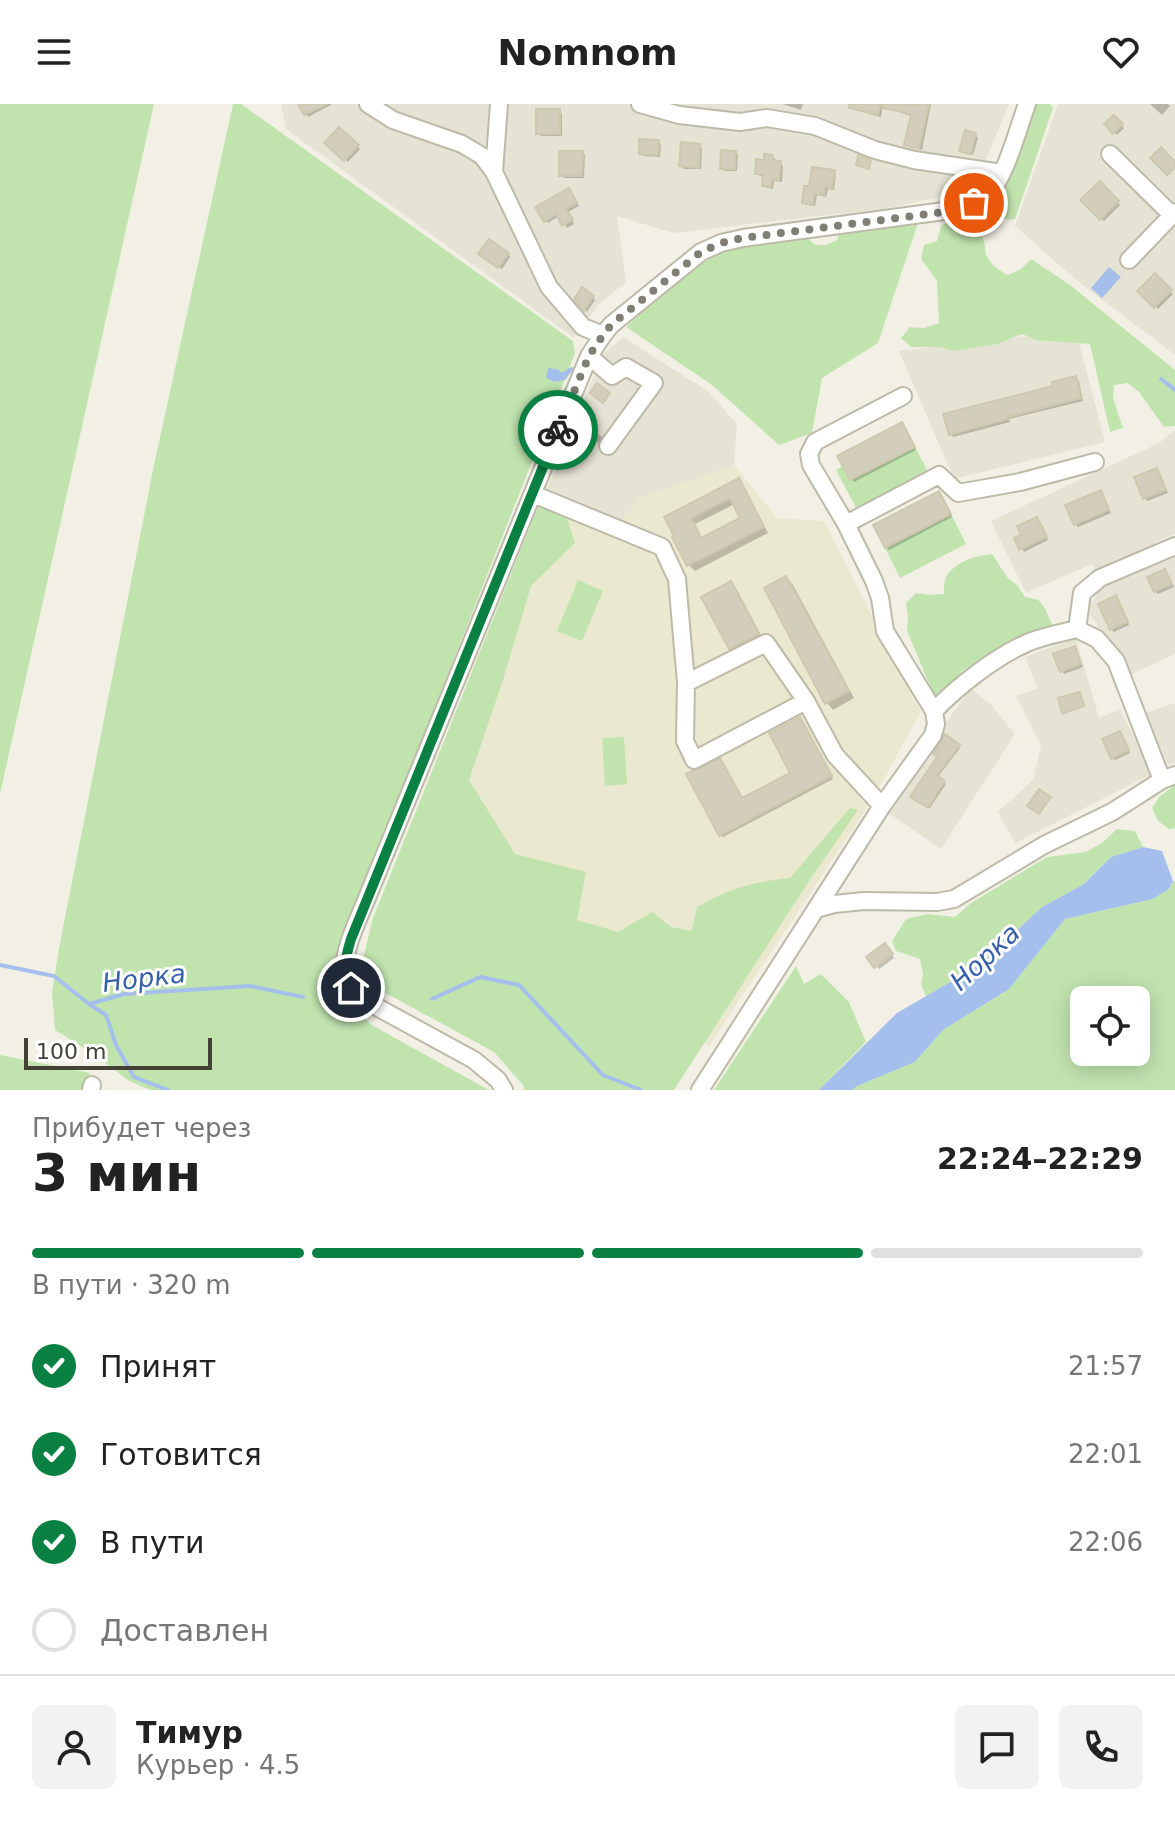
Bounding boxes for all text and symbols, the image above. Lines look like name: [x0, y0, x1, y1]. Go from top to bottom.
icon: menu: [32, 30, 76, 74]
icon: heart: [1099, 30, 1143, 74]
text: Nomnom: [497, 32, 678, 73]
pin: [940, 169, 1008, 237]
icon: bag: [952, 181, 996, 225]
courier: [518, 390, 598, 470]
icon: bike: [536, 408, 580, 452]
water label: Норка: [944, 918, 1026, 996]
pin: [317, 954, 385, 1022]
water label: Норка: [101, 958, 187, 998]
icon: home: [329, 966, 373, 1010]
map controls: [1070, 986, 1150, 1066]
button: locate: [1070, 986, 1150, 1066]
scale bar: [24, 1034, 212, 1070]
text: 100 m: [36, 1039, 106, 1064]
text: Прибудет через: [32, 1113, 251, 1143]
text: 22:24–22:29: [937, 1141, 1143, 1176]
text: 3 мин: [32, 1143, 201, 1203]
text: В пути · 320 m: [32, 1270, 231, 1300]
icon: check: [32, 1344, 76, 1388]
text: Принят: [100, 1349, 216, 1384]
text: 21:57: [1068, 1351, 1143, 1381]
icon: check: [32, 1432, 76, 1476]
text: Готовится: [100, 1437, 262, 1472]
text: 22:01: [1068, 1439, 1143, 1469]
icon: check: [32, 1520, 76, 1564]
text: В пути: [100, 1525, 204, 1560]
text: 22:06: [1068, 1527, 1143, 1557]
text: Доставлен: [100, 1613, 269, 1648]
button: person: [32, 1705, 116, 1789]
button: chat: [955, 1705, 1039, 1789]
button: phone: [1059, 1705, 1143, 1789]
text: Тимур: [136, 1715, 243, 1750]
text: Курьер · 4.5: [136, 1750, 300, 1780]

